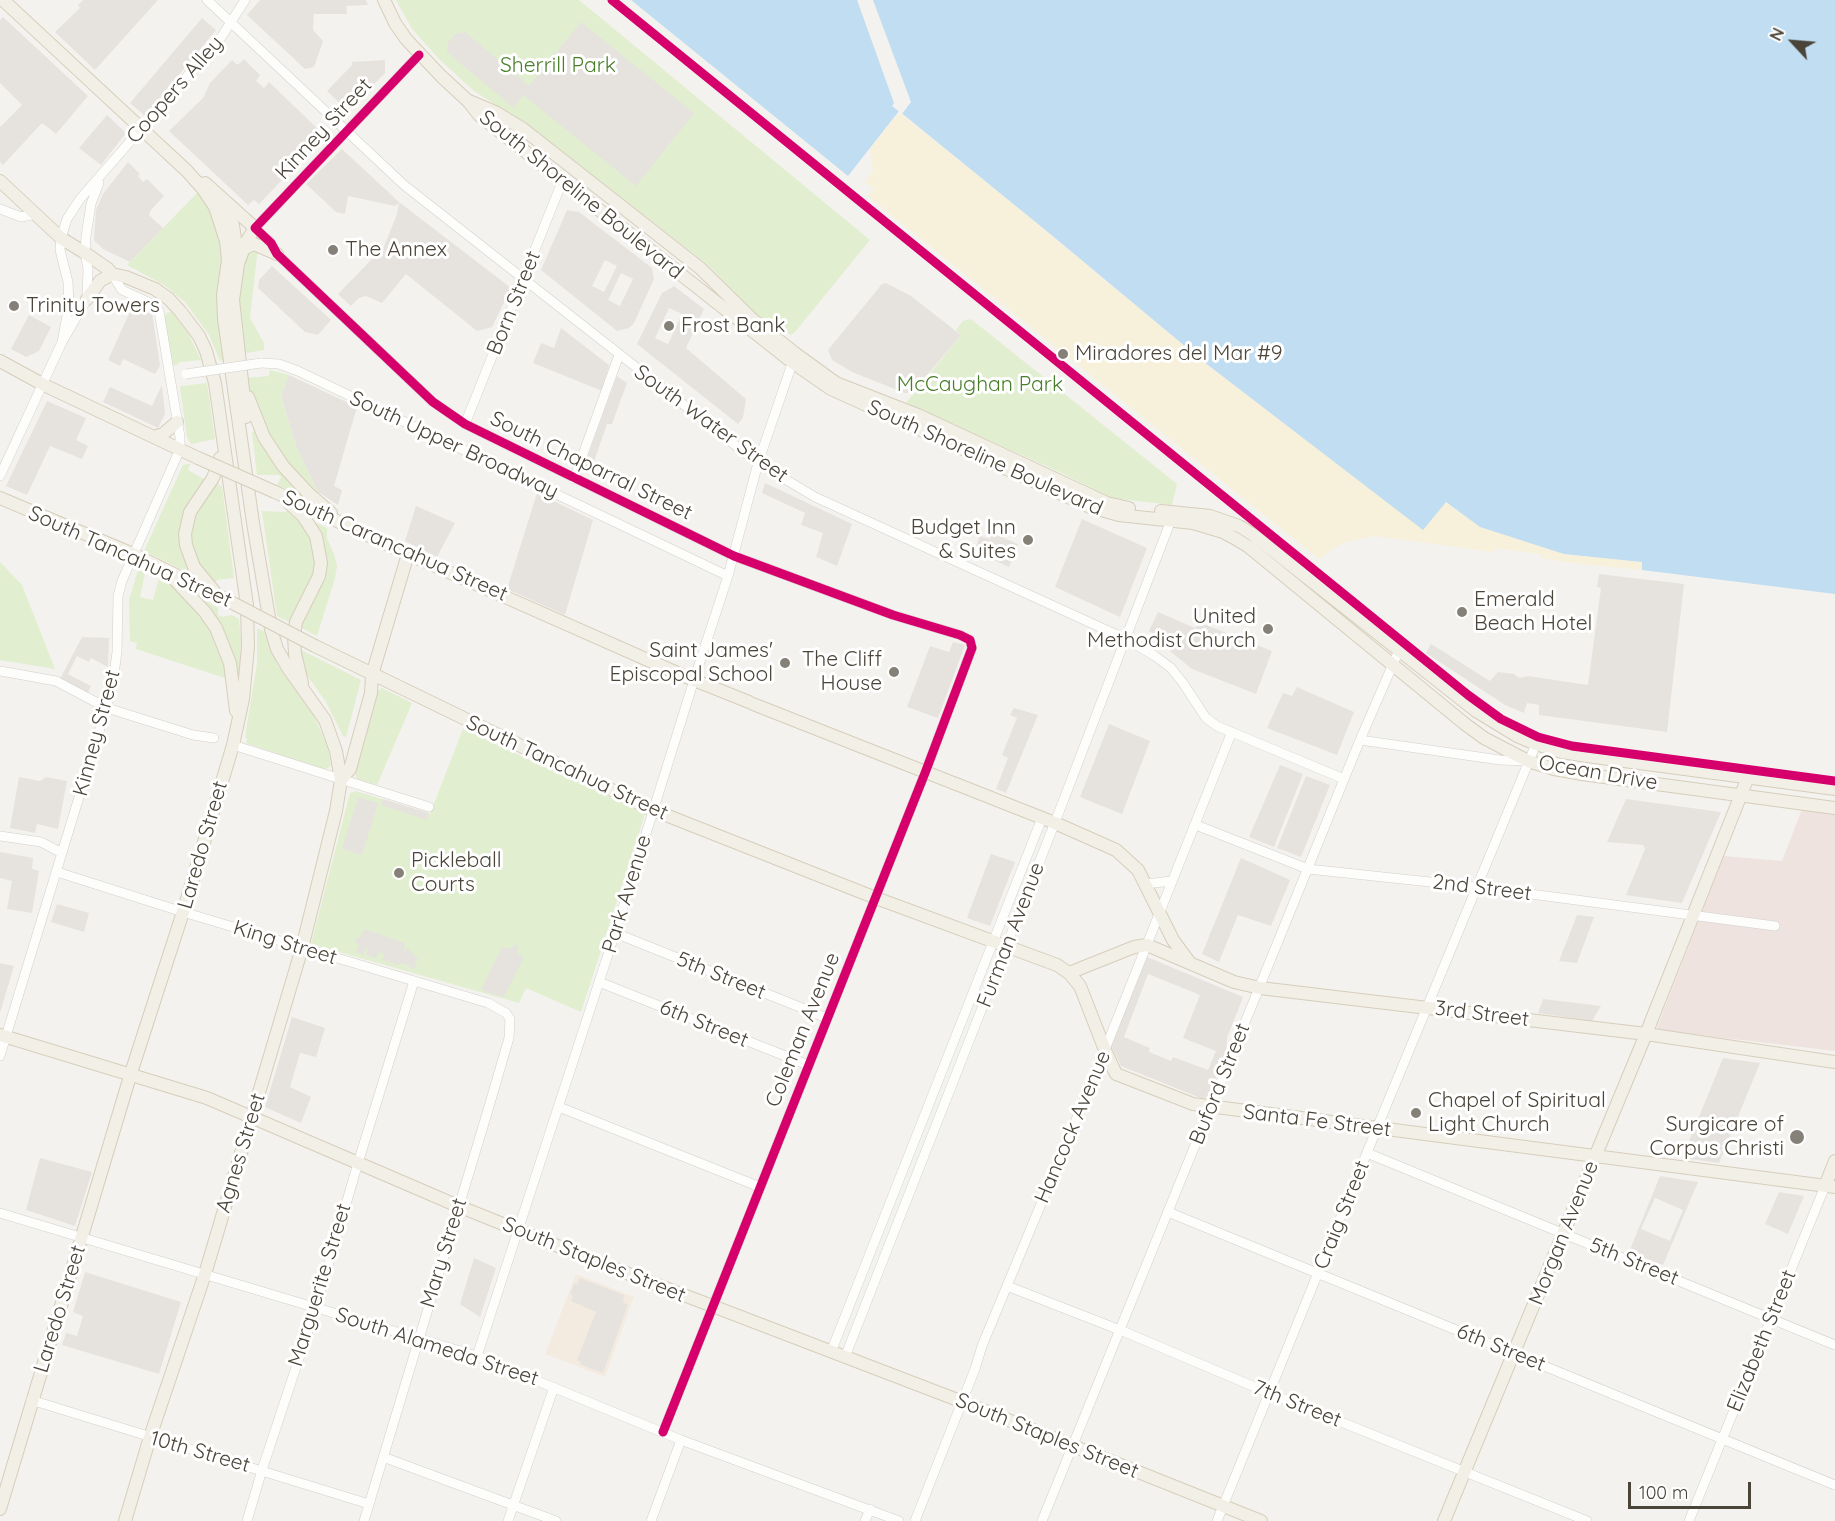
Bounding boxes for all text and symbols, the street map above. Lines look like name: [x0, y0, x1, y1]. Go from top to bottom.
north arrow: [1763, 12, 1823, 72]
text: N: [1765, 24, 1788, 44]
street label: Coopers Alley: [122, 31, 228, 149]
park label: Sherrill Park: [500, 53, 616, 79]
street label: Kinney Street: [271, 73, 377, 185]
street label: South Shoreline Boulevard: [474, 105, 688, 285]
place label: The Annex: [345, 237, 447, 263]
marker: The Annex: [326, 243, 340, 257]
street label: Born Street: [482, 247, 546, 359]
place label: Trinity Towers: [26, 293, 160, 319]
marker: Trinity Towers: [7, 299, 21, 313]
place label: Frost Bank: [681, 313, 785, 339]
marker: Frost Bank: [662, 319, 676, 333]
place label: Miradores del Mar #9: [1075, 341, 1282, 367]
marker: Miradores del Mar #9: [1056, 347, 1070, 361]
street label: South Water Street: [629, 360, 793, 488]
park label: McCaughan Park: [897, 372, 1063, 398]
street label: South Upper Broadway: [346, 386, 562, 504]
street label: South Shoreline Boulevard: [863, 395, 1107, 521]
street label: South Chaparral Street: [486, 406, 696, 526]
street label: South Carancahua Street: [279, 485, 511, 607]
street label: South Tancahua Street: [24, 501, 236, 613]
place label: Budget Inn & Suites: [911, 515, 1016, 565]
marker: Budget Inn & Suites: [1021, 533, 1035, 547]
place label: Emerald Beach Hotel: [1474, 587, 1592, 637]
place label: United Methodist Church: [1087, 604, 1256, 654]
marker: Emerald Beach Hotel: [1455, 605, 1469, 619]
marker: United Methodist Church: [1261, 622, 1275, 636]
place label: Saint James' Episcopal School: [610, 638, 773, 688]
place label: The Cliff House: [802, 647, 882, 697]
marker: Saint James' Episcopal School: [778, 656, 792, 670]
marker: The Cliff House: [887, 665, 901, 679]
street label: Kinney Street: [68, 667, 126, 799]
street label: South Tancahua Street: [462, 710, 672, 826]
street label: Ocean Drive: [1537, 750, 1659, 796]
street label: Laredo Street: [173, 778, 233, 912]
street label: Park Avenue: [597, 832, 657, 956]
place label: Pickleball Courts: [411, 848, 502, 898]
street label: Furman Avenue: [972, 859, 1050, 1011]
marker: Pickleball Courts: [392, 866, 406, 880]
street label: 2nd Street: [1431, 869, 1533, 907]
street label: King Street: [230, 915, 340, 971]
street label: 5th Street: [673, 947, 769, 1005]
street label: Coleman Avenue: [761, 949, 845, 1111]
street label: 6th Street: [656, 995, 752, 1053]
street label: 3rd Street: [1434, 996, 1530, 1032]
street label: Buford Street: [1184, 1020, 1256, 1148]
street label: Hancock Avenue: [1030, 1047, 1116, 1207]
place label: Chapel of Spiritual Light Church: [1428, 1088, 1606, 1138]
street label: Agnes Street: [211, 1090, 271, 1216]
street label: Santa Fe Street: [1242, 1099, 1392, 1143]
marker: Chapel of Spiritual Light Church: [1409, 1106, 1423, 1120]
place label: Surgicare of Corpus Christi: [1650, 1112, 1784, 1162]
marker: Surgicare of Corpus Christi: [1788, 1128, 1806, 1146]
street label: Craig Street: [1309, 1157, 1375, 1273]
street label: Morgan Avenue: [1524, 1157, 1604, 1309]
street label: Mary Street: [415, 1195, 473, 1311]
street label: Marguerite Street: [283, 1200, 357, 1370]
street label: South Staples Street: [499, 1212, 689, 1308]
street label: 5th Street: [1586, 1233, 1682, 1291]
street label: Laredo Street: [29, 1242, 91, 1376]
street label: Elizabeth Street: [1722, 1266, 1802, 1416]
street label: South Alameda Street: [332, 1302, 542, 1392]
street label: 6th Street: [1453, 1319, 1549, 1377]
street label: 7th Street: [1249, 1375, 1345, 1433]
street label: South Staples Street: [952, 1388, 1142, 1484]
street label: 10th Street: [147, 1426, 253, 1478]
scale bar: [1631, 1470, 1754, 1508]
text: 100 m: [1639, 1481, 1688, 1504]

